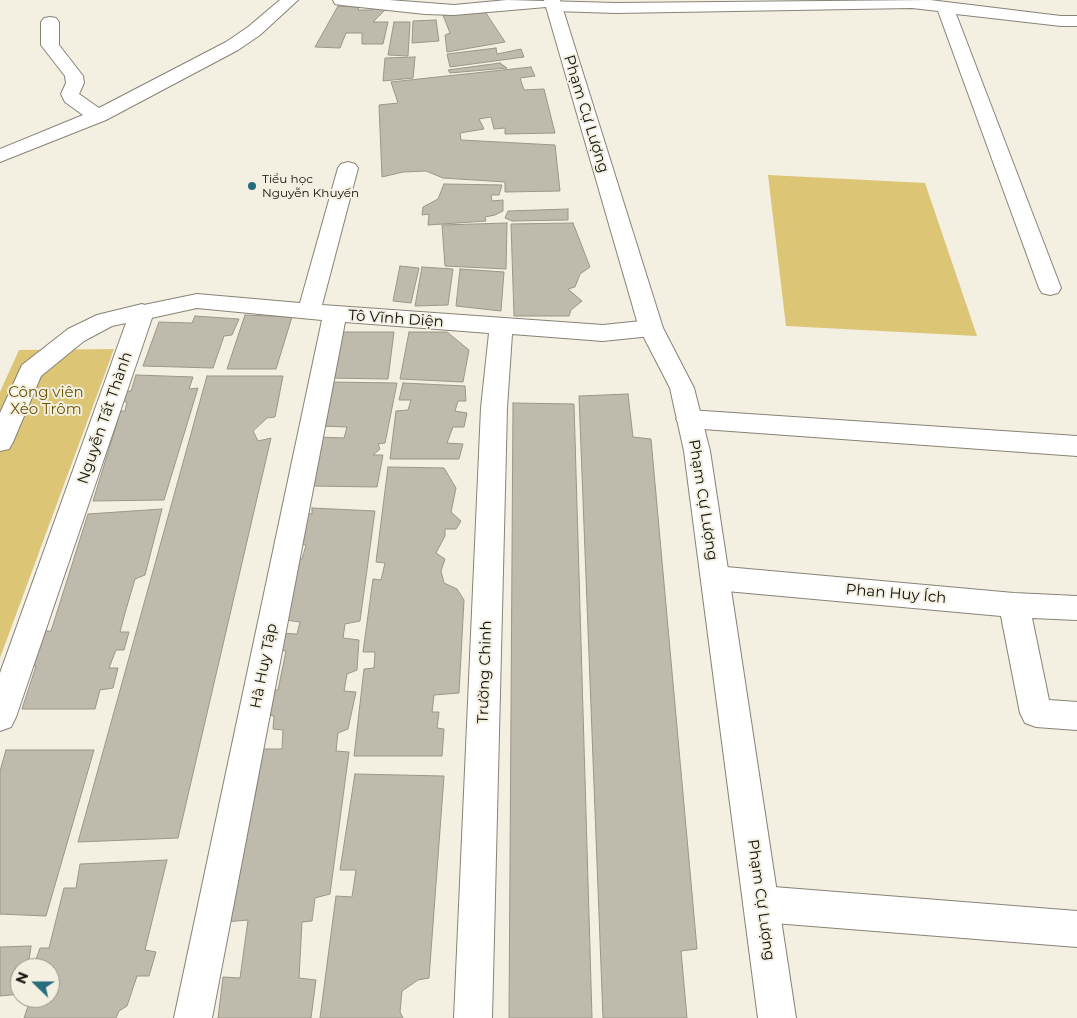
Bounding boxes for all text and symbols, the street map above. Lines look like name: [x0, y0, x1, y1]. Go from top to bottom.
street label: Phạm Cự Lượng: [559, 53, 613, 175]
place label: Tiểu học Nguyễn Khuyến: [262, 172, 359, 200]
marker: Tiểu học Nguyễn Khuyến: [246, 180, 258, 192]
street label: Tô Vĩnh Diện: [348, 307, 444, 331]
street label: Nguyễn Tất Thành: [74, 350, 136, 486]
park label: Công viên Xẻo Trôm: [8, 384, 84, 419]
street label: Phạm Cự Lượng: [685, 438, 721, 562]
street label: Phan Huy Ích: [845, 581, 947, 607]
street label: Trường Chinh: [474, 620, 496, 724]
street label: Hà Huy Tập: [247, 622, 281, 710]
street label: Phạm Cự Lượng: [744, 838, 778, 962]
north arrow: [10, 958, 60, 1008]
text: N: [12, 969, 32, 986]

